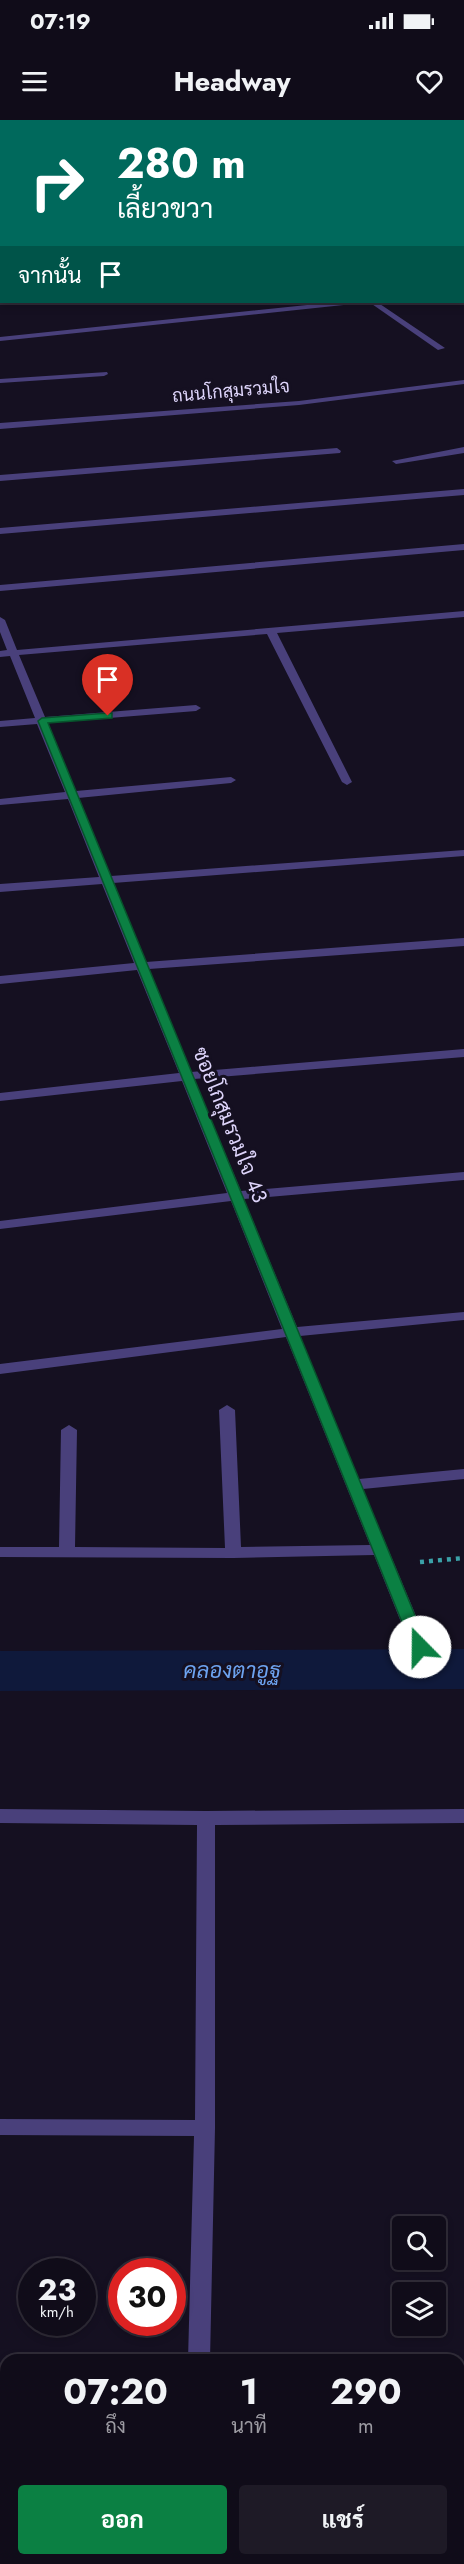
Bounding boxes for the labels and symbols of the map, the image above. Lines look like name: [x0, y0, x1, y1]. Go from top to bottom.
street label: ถนนโกสุมรวมใจ: [171, 373, 291, 409]
pin: [82, 654, 133, 716]
street label: ซอยโกสุมรวมใจ 43: [185, 1042, 275, 1208]
position arrow: [388, 1615, 452, 1679]
water label: คลองตาอูฐ: [183, 1654, 282, 1686]
speed limit sign: 30: [108, 2258, 186, 2336]

